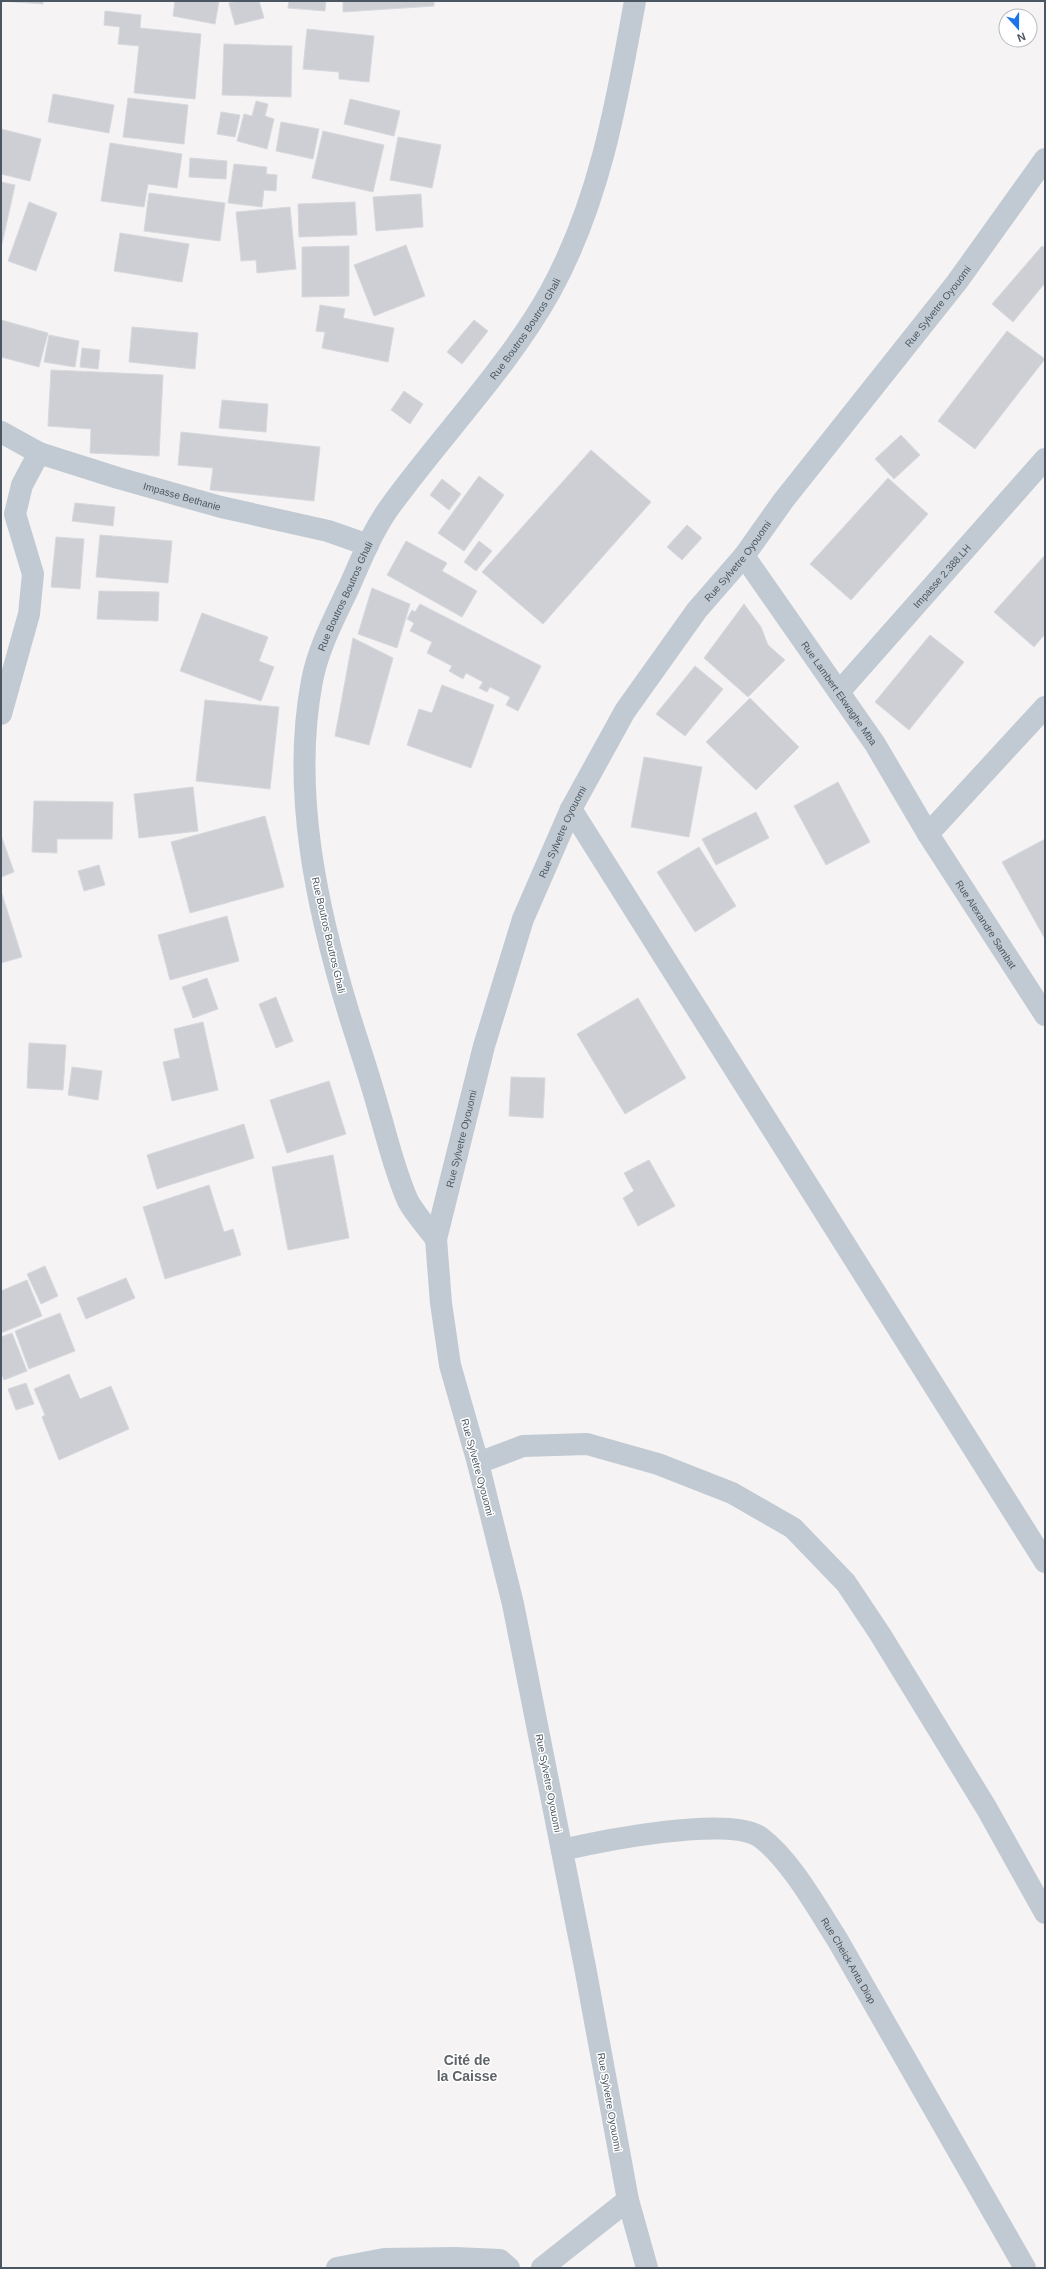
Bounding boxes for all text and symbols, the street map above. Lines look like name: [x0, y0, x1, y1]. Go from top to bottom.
north arrow: [998, 8, 1038, 48]
text: N: [1016, 30, 1027, 44]
street label: Rue Sylvetre Oyouomi: [903, 264, 973, 349]
street label: Rue Boutros Boutros Ghali: [488, 276, 562, 382]
street label: Impasse Bethanie: [142, 480, 223, 513]
street label: Rue Sylvetre Oyouomi: [702, 519, 773, 604]
street label: Rue Boutros Boutros Ghali: [316, 540, 375, 653]
street label: Impasse 2.388.LH: [911, 542, 973, 610]
street label: Rue Lambert Ekwaghe Mba: [799, 639, 879, 748]
street label: Rue Sylvetre Oyouomi: [537, 784, 589, 880]
street label: Rue Boutros Boutros Ghali: [310, 876, 347, 994]
street label: Rue Alexandre Sambat: [953, 878, 1019, 971]
street label: Rue Sylvetre Oyouomi: [444, 1089, 479, 1189]
street label: Rue Sylvetre Oyouomi: [459, 1417, 496, 1517]
street label: Rue Sylvetre Oyouomi: [534, 1733, 563, 1833]
street label: Rue Cheick Anta Diop: [819, 1916, 878, 2006]
district label: Cité de la Caisse: [437, 2052, 498, 2084]
street label: Rue Sylvetre Oyouomi: [595, 2052, 624, 2152]

